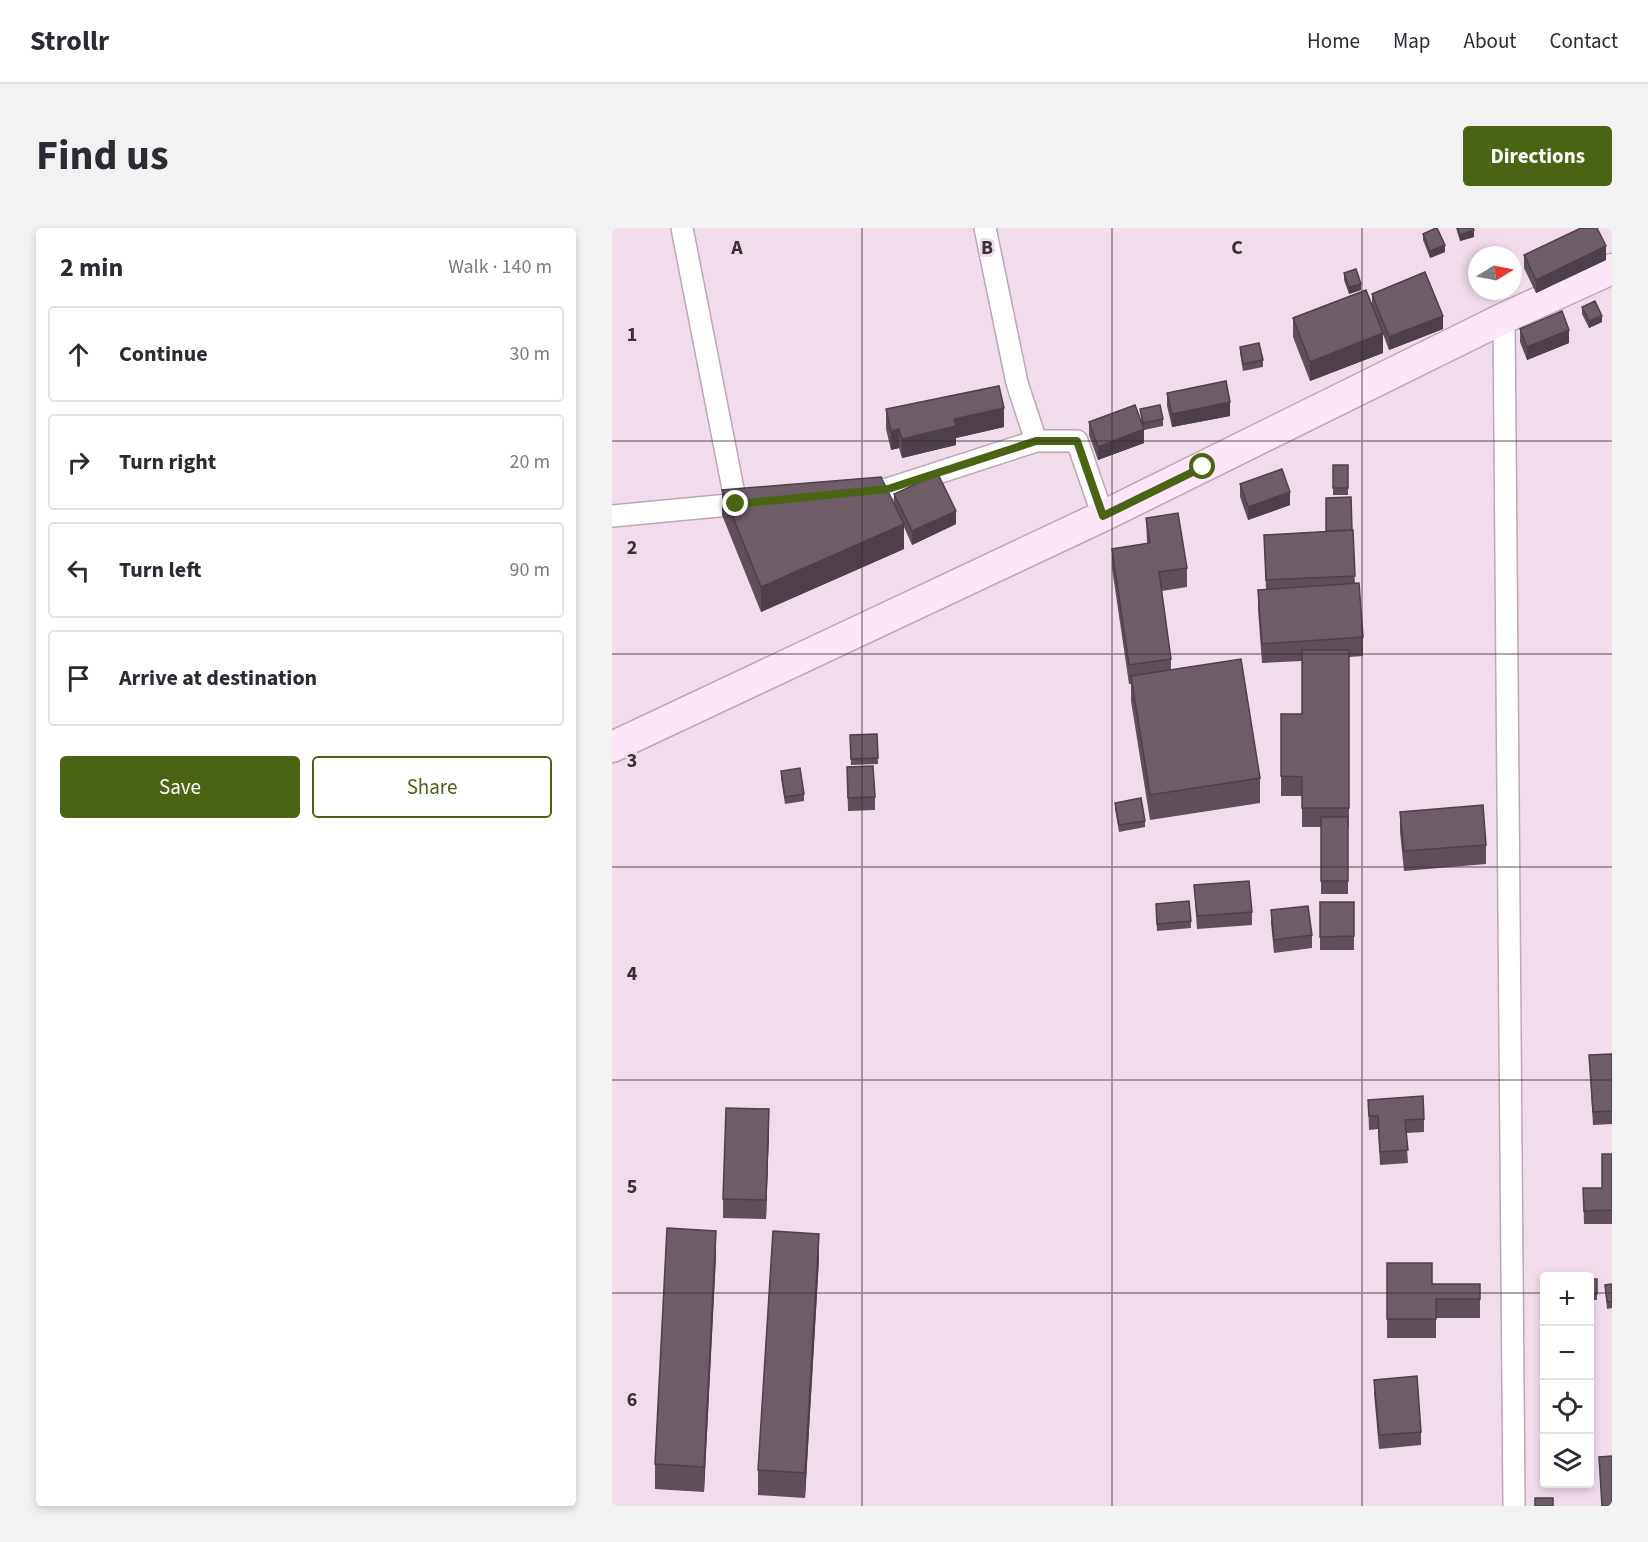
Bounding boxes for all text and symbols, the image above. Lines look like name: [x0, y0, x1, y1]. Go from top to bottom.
text: Strollr: [30, 21, 109, 61]
text: Home: [1307, 26, 1360, 56]
text: Map: [1393, 26, 1431, 56]
text: About: [1464, 26, 1516, 56]
text: Contact: [1549, 26, 1618, 56]
text: Find us: [36, 126, 169, 186]
button: Directions: [1463, 126, 1612, 186]
text: A: [730, 234, 743, 262]
text: B: [981, 234, 993, 262]
text: C: [1231, 234, 1243, 262]
north arrow: [1468, 246, 1522, 300]
text: 2 min: [60, 249, 123, 286]
text: Walk · 140 m: [448, 253, 552, 281]
text: 1: [627, 321, 637, 349]
icon: ahead: [62, 338, 95, 371]
text: Continue: [119, 338, 208, 370]
text: 30 m: [510, 340, 550, 368]
icon: right: [62, 446, 95, 479]
text: Turn right: [119, 446, 216, 478]
text: 20 m: [510, 448, 550, 476]
route start: [1189, 453, 1215, 479]
route end: [722, 490, 748, 516]
text: 2: [627, 534, 637, 562]
icon: left: [62, 554, 95, 587]
text: Turn left: [119, 554, 201, 586]
text: 90 m: [510, 556, 550, 584]
icon: arrive: [62, 662, 95, 695]
text: Arrive at destination: [119, 662, 317, 694]
text: 3: [627, 747, 637, 775]
button: Save: [60, 756, 300, 818]
button: Share: [312, 756, 552, 818]
text: 4: [627, 960, 638, 988]
text: 5: [627, 1173, 637, 1201]
map controls: [1540, 1272, 1594, 1488]
button: +: [1540, 1272, 1594, 1326]
button: −: [1540, 1326, 1594, 1380]
button: locate: [1540, 1380, 1594, 1434]
text: 6: [627, 1386, 637, 1414]
button: layers: [1540, 1434, 1594, 1488]

